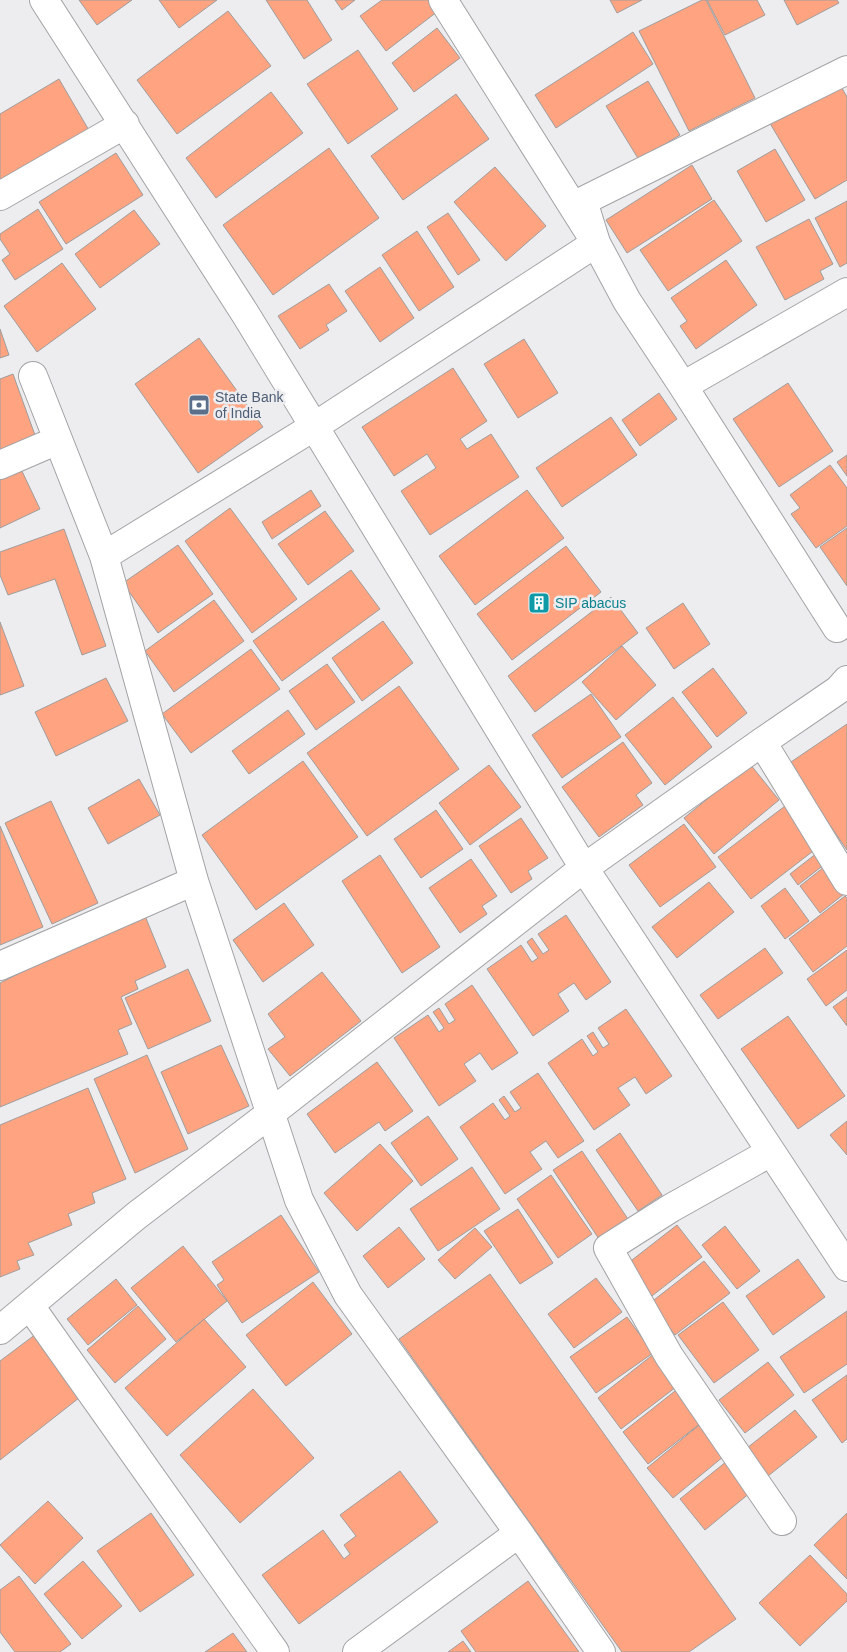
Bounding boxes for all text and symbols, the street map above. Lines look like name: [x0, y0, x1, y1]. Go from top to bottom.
place label: State Bank of India: [215, 389, 284, 421]
bank icon: State Bank of India: [187, 393, 211, 417]
building icon: SIP abacus: [527, 591, 551, 615]
place label: SIP abacus: [555, 595, 626, 611]

